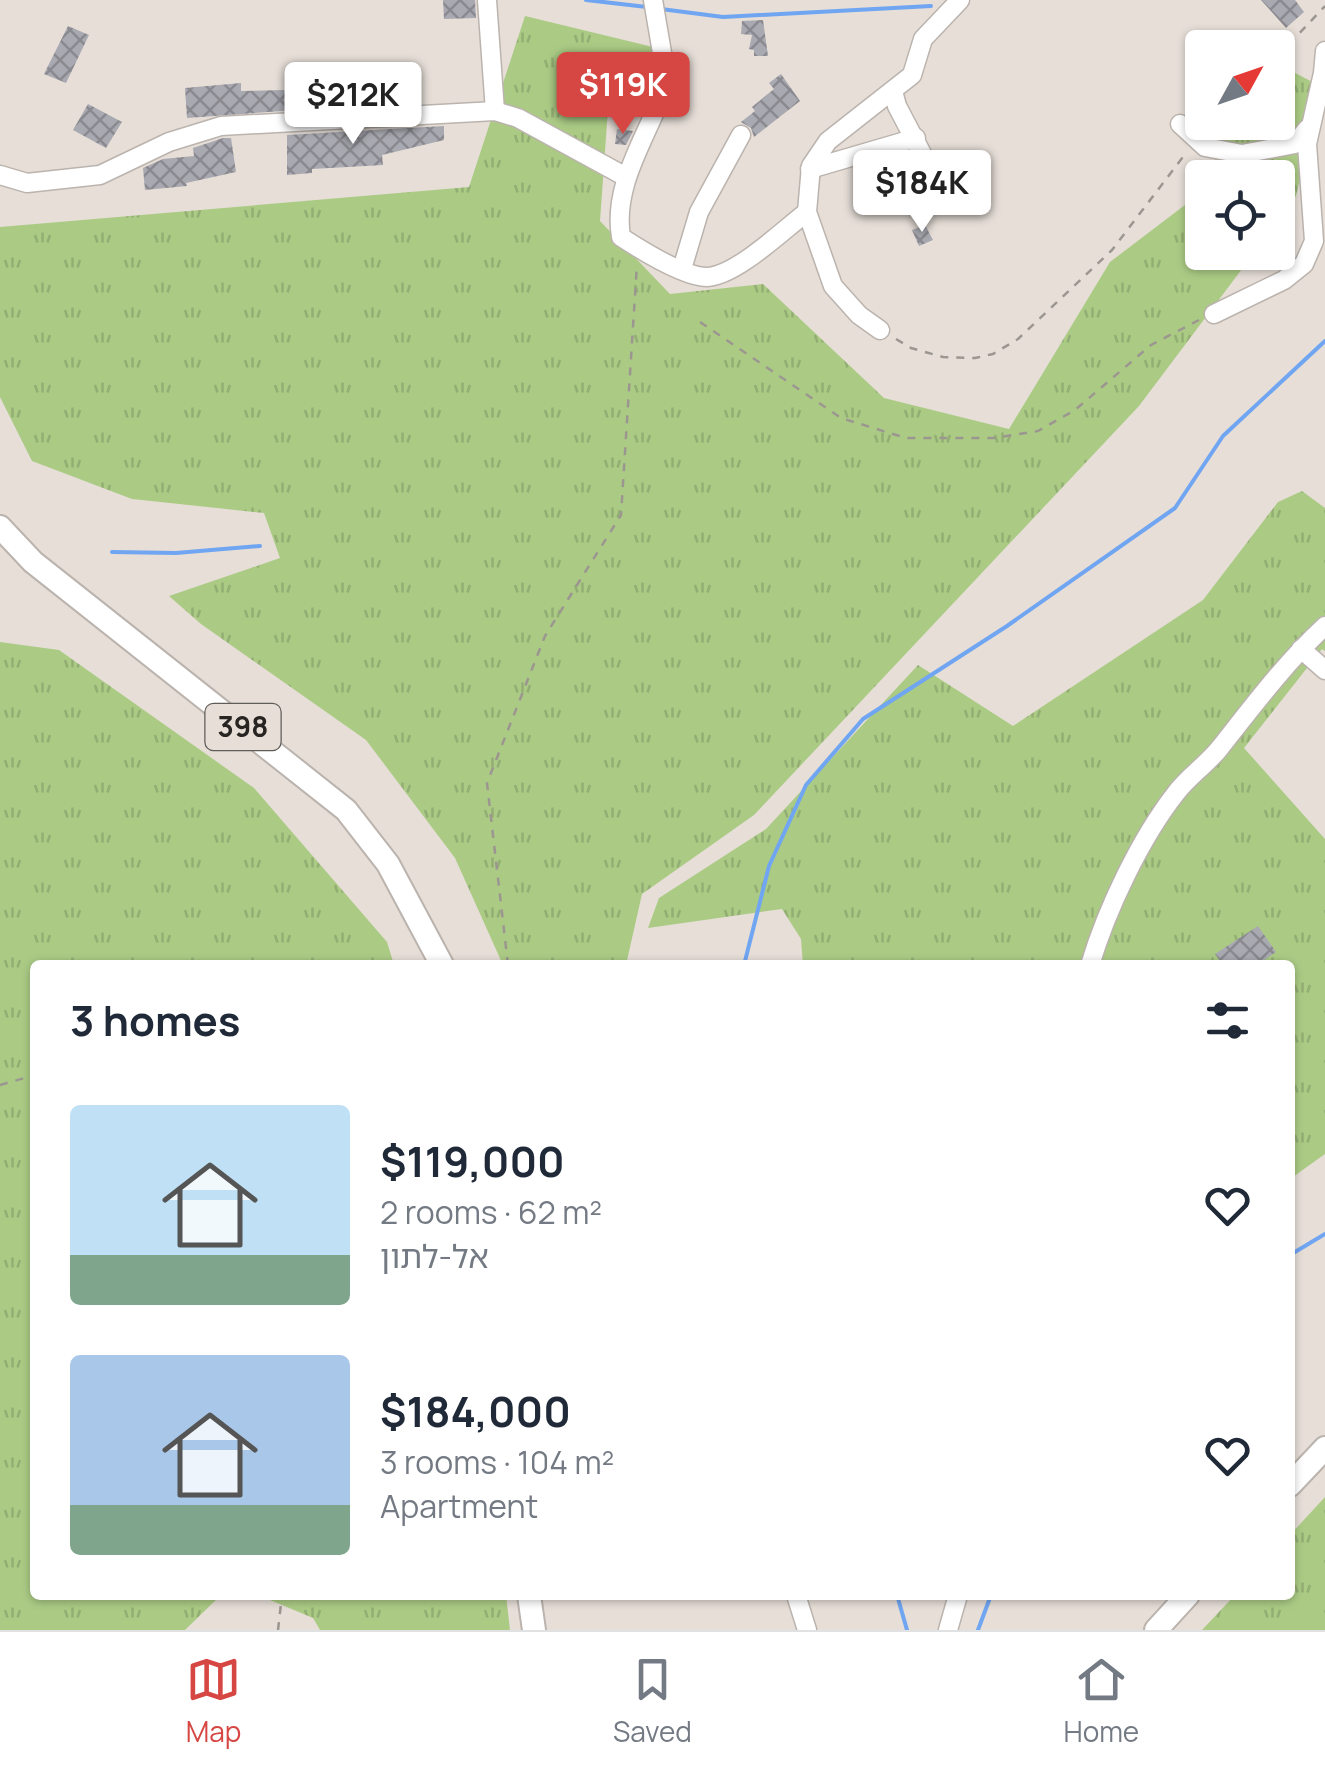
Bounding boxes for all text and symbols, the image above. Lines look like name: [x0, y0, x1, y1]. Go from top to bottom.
north arrow: [1185, 30, 1295, 140]
map controls: [1185, 30, 1295, 270]
pin: $119K: [553, 52, 693, 137]
pin: $212K: [283, 62, 423, 147]
text: $119K: [579, 62, 667, 106]
text: $212K: [307, 72, 399, 116]
pin: $184K: [852, 150, 992, 235]
text: $184K: [875, 160, 969, 204]
button: locate: [1185, 160, 1295, 270]
road number: 398: [206, 704, 280, 750]
text: 3 homes: [70, 991, 240, 1049]
icon: filters: [1200, 993, 1255, 1048]
text: $119,000: [380, 1132, 565, 1190]
icon: home: [150, 1145, 270, 1265]
icon: heart: [1200, 1178, 1255, 1233]
text: 2 rooms · 62 m²: [380, 1190, 602, 1234]
text: אל-לתון: [380, 1234, 489, 1278]
text: $184,000: [380, 1382, 571, 1440]
icon: home: [150, 1395, 270, 1515]
icon: heart: [1200, 1428, 1255, 1483]
text: 3 rooms · 104 m²: [380, 1440, 614, 1484]
text: Apartment: [380, 1484, 538, 1528]
tab: Map: [186, 1652, 241, 1750]
tab: Saved: [613, 1652, 692, 1750]
tab: Home: [1063, 1652, 1139, 1750]

